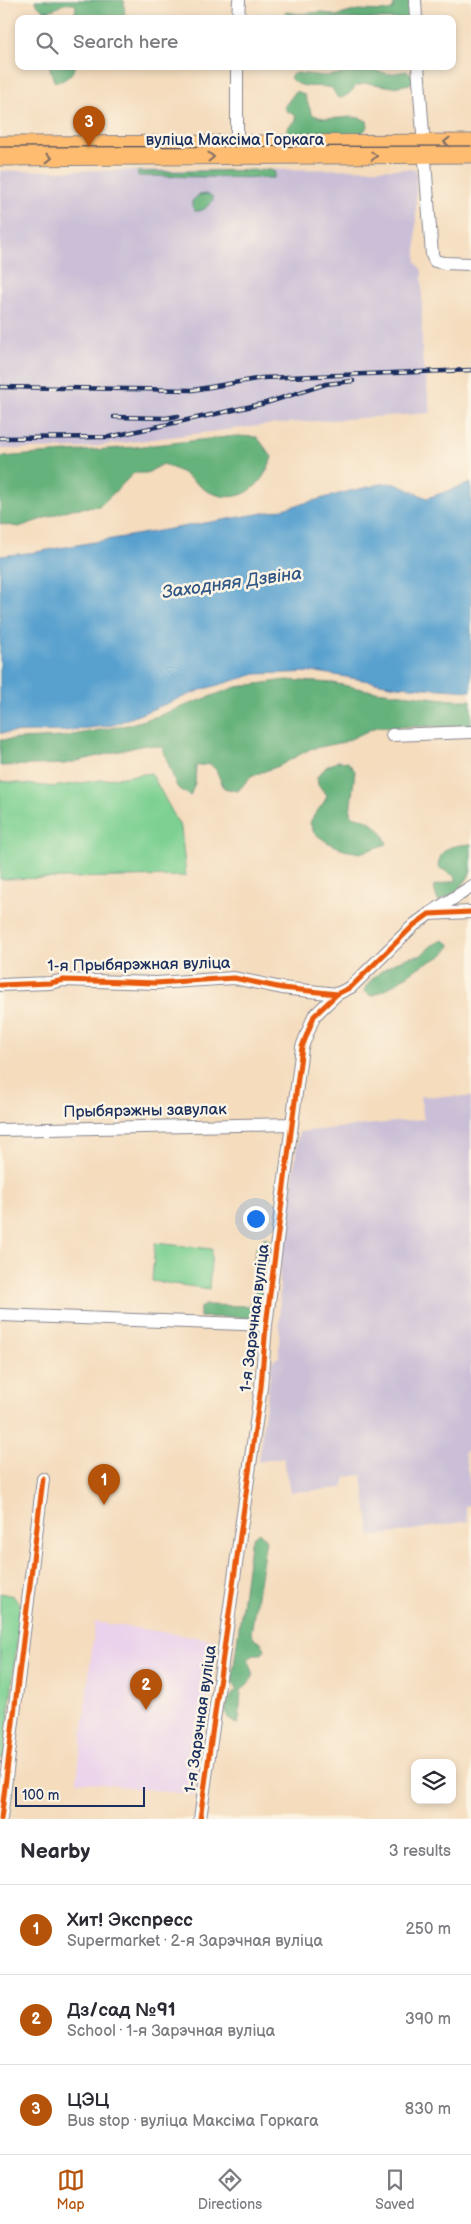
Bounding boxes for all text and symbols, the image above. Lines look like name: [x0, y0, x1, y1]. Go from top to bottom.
search box: [15, 15, 456, 70]
icon: search: [33, 29, 61, 57]
text: Search here: [73, 31, 178, 54]
pin: 3: [73, 106, 105, 147]
street label: вуліца Максіма Горкага: [146, 131, 325, 150]
one-way arrow: [443, 137, 450, 147]
one-way arrow: [370, 151, 378, 161]
one-way arrow: [45, 152, 53, 163]
one-way arrow: [208, 152, 215, 162]
water label: Заходняя Дзвіна: [161, 563, 303, 603]
street label: 1-я Прыбярэжная вуліца: [47, 954, 231, 976]
street label: Прыбярэжны завулак: [63, 1100, 227, 1122]
your location: [243, 1206, 269, 1232]
street label: 1-я Зарэчная вуліца: [236, 1242, 274, 1393]
pin: 1: [88, 1464, 120, 1505]
street label: 1-я Зарэчная вуліца: [181, 1643, 221, 1794]
pin: 2: [130, 1669, 162, 1710]
map controls: [411, 1759, 456, 1804]
button: layers: [411, 1759, 456, 1804]
scale bar: [15, 1784, 145, 1807]
text: 100 m: [22, 1787, 59, 1804]
text: Nearby: [20, 1839, 90, 1864]
text: 3 results: [389, 1842, 451, 1861]
text: Хит! Экспресс: [67, 1909, 193, 1932]
text: 1: [33, 1920, 39, 1939]
text: 250 m: [405, 1920, 451, 1939]
text: Supermarket · 2-я Зарэчная вуліца: [67, 1932, 323, 1951]
text: Дз/сад №91: [67, 1999, 176, 2022]
text: 2: [31, 2010, 41, 2029]
text: 390 m: [405, 2010, 451, 2029]
text: School · 1-я Зарэчная вуліца: [67, 2022, 275, 2041]
text: ЦЭЦ: [67, 2089, 109, 2112]
text: 3: [31, 2100, 41, 2119]
text: 830 m: [405, 2100, 451, 2119]
text: Bus stop · вуліца Максіма Горкага: [67, 2112, 319, 2131]
tab: Map: [57, 2166, 85, 2213]
tab: Directions: [198, 2166, 262, 2213]
tab: Saved: [375, 2166, 414, 2213]

